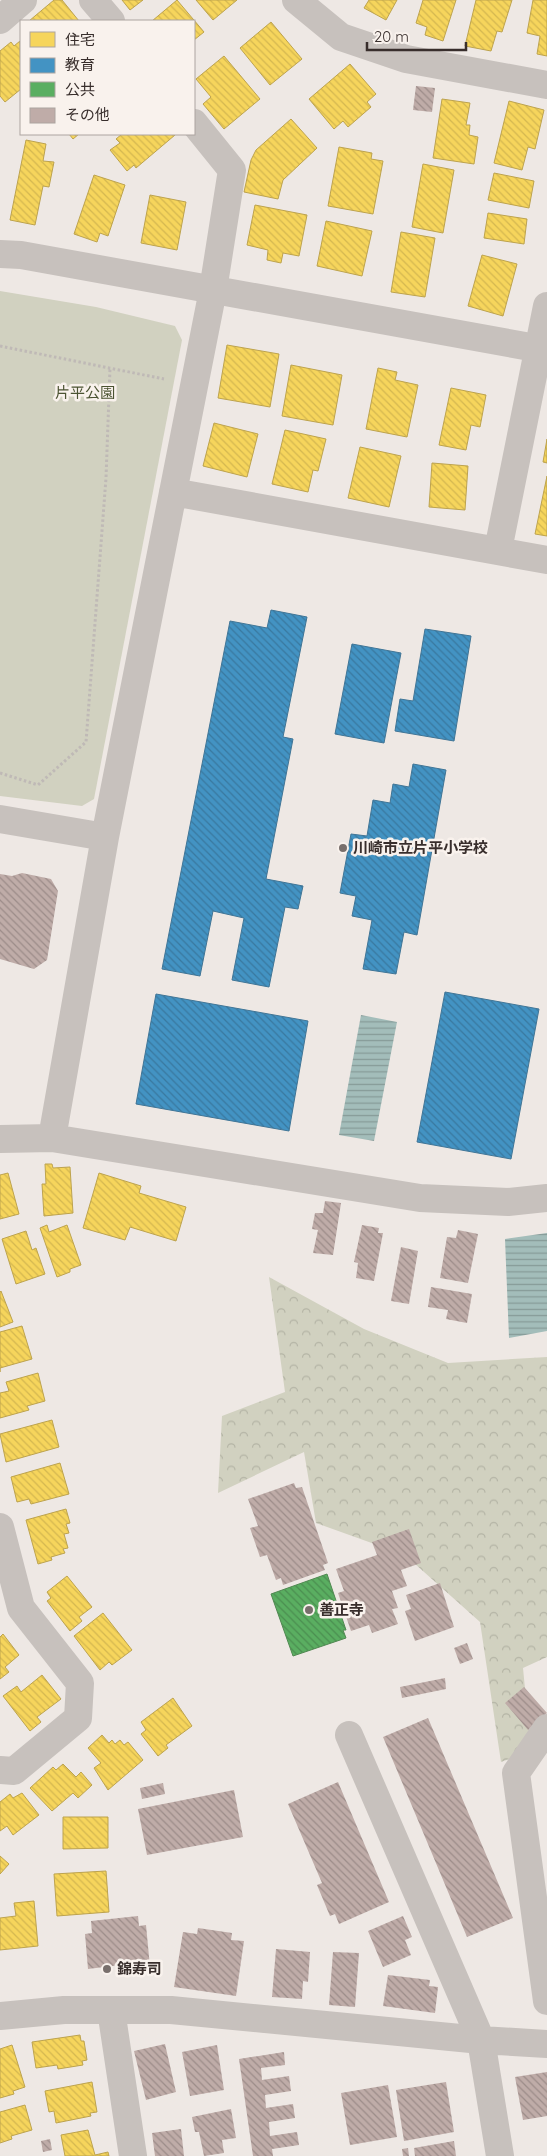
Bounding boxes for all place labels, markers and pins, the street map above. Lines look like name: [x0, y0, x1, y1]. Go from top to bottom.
place label: 川崎市立片平小学校: [353, 838, 488, 857]
marker: 川崎市立片平小学校: [337, 842, 349, 854]
place label: 善正寺: [319, 1600, 364, 1619]
marker: 善正寺: [303, 1604, 315, 1616]
place label: 錦寿司: [117, 1959, 162, 1978]
marker: 錦寿司: [101, 1963, 113, 1975]

